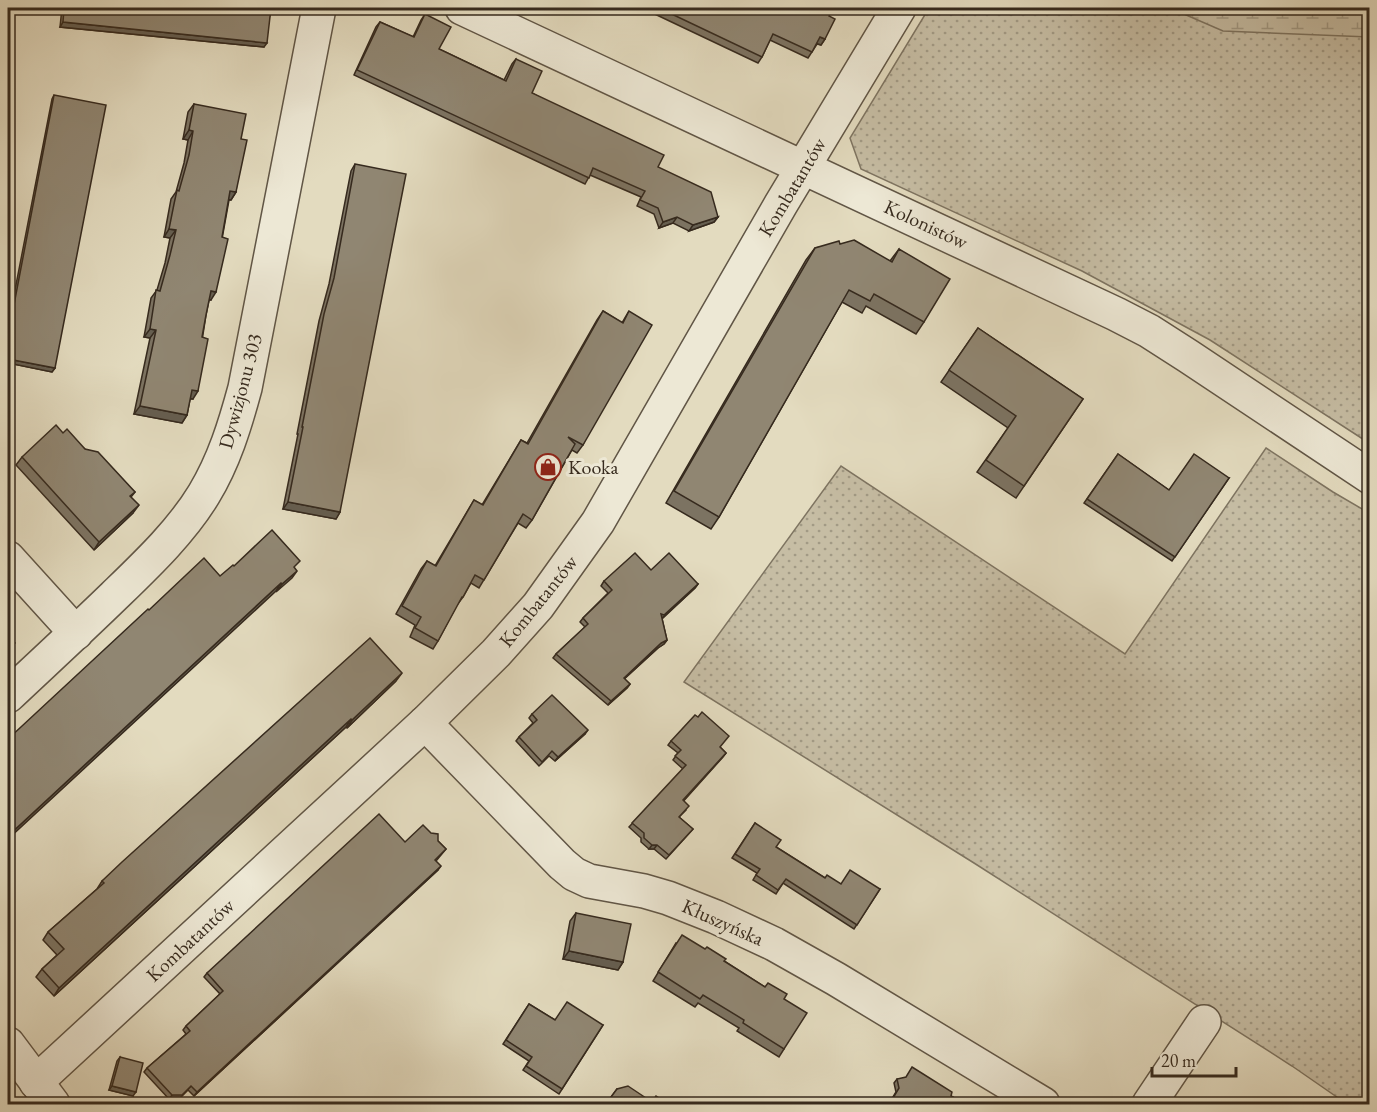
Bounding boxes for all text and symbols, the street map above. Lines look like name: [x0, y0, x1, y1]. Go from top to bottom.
street label: Kombatantów: [752, 132, 832, 241]
street label: Kolonistów: [880, 193, 972, 255]
street label: Dywizjonu 303: [212, 330, 268, 452]
shop icon: Kooka: [533, 452, 563, 482]
place label: Kooka: [568, 454, 618, 480]
street label: Kombatantów: [493, 549, 583, 652]
street label: Kombatantów: [140, 892, 240, 987]
street label: Kłuszyńska: [678, 892, 768, 952]
scale bar: [1152, 1040, 1236, 1078]
text: 20 m: [1161, 1049, 1196, 1072]

